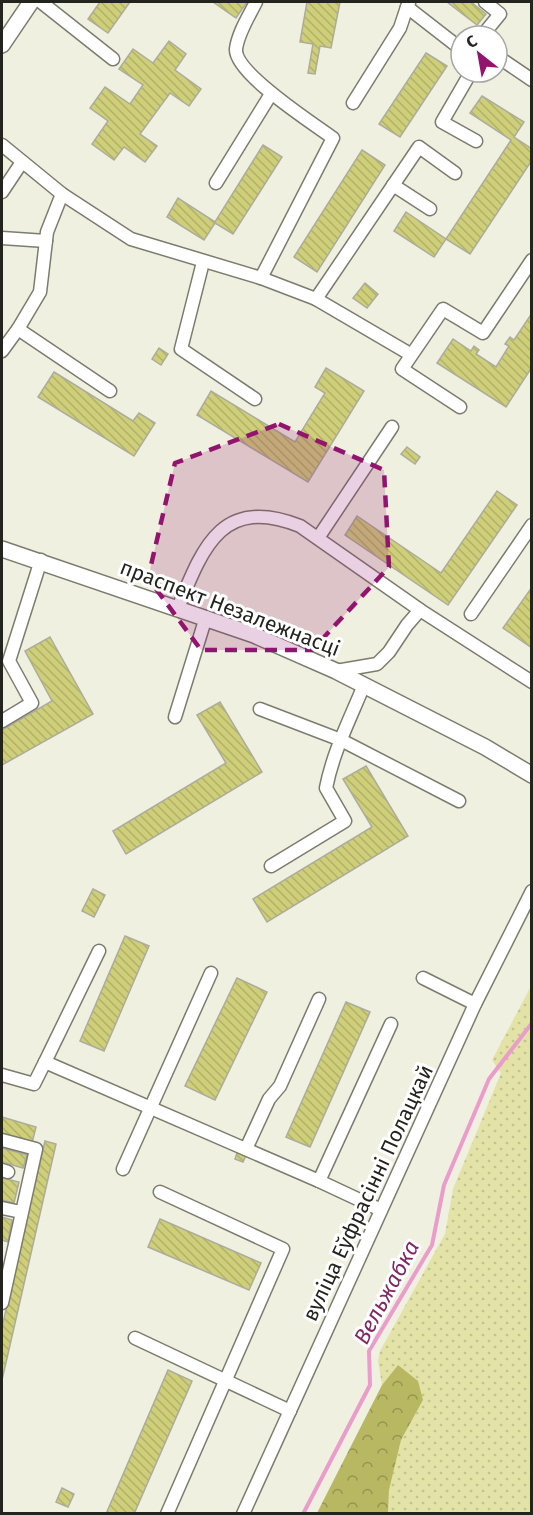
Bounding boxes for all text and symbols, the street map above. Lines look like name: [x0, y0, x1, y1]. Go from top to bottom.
north arrow: [449, 24, 509, 84]
text: С: [463, 31, 481, 52]
street label: праспект Незалежнасці: [116, 554, 344, 662]
street label: вуліца Еўфрасінні Полацкай: [297, 1061, 439, 1325]
water label: Вельжабка: [348, 1236, 425, 1349]

